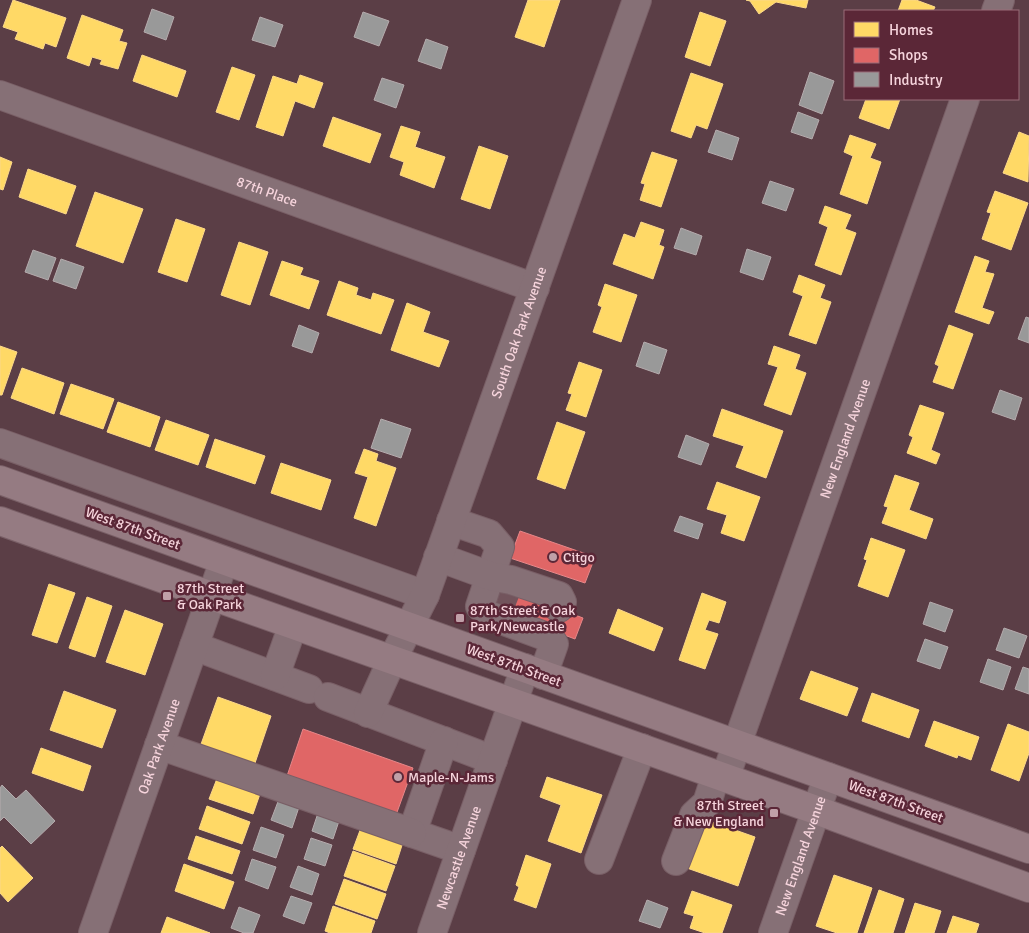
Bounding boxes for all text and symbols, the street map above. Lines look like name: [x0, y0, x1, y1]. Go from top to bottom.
legend: [844, 10, 1019, 100]
text: Homes: [889, 21, 933, 39]
text: Shops: [889, 46, 928, 64]
text: Industry: [889, 71, 942, 89]
street label: 87th Place: [234, 173, 300, 211]
street label: South Oak Park Avenue: [488, 264, 550, 401]
street label: New England Avenue: [816, 377, 874, 501]
street label: West 87th Street: [83, 503, 183, 554]
place label: Citgo: [563, 549, 595, 566]
marker: Citgo: [547, 551, 559, 563]
place label: 87th Street & Oak Park: [177, 580, 244, 613]
marker: 87th Street & Oak Park: [161, 590, 173, 602]
place label: 87th Street & Oak Park/Newcastle: [470, 602, 575, 635]
marker: 87th Street & Oak Park/Newcastle: [454, 612, 466, 624]
street label: West 87th Street: [464, 640, 564, 691]
street label: Oak Park Avenue: [135, 696, 184, 796]
place label: Maple-N-Jams: [408, 769, 494, 786]
marker: Maple-N-Jams: [392, 771, 404, 783]
street label: West 87th Street: [846, 776, 946, 827]
street label: New England Avenue: [772, 794, 830, 918]
place label: 87th Street & New England: [673, 797, 764, 830]
street label: Newcastle Avenue: [433, 803, 485, 912]
marker: 87th Street & New England: [768, 807, 780, 819]

